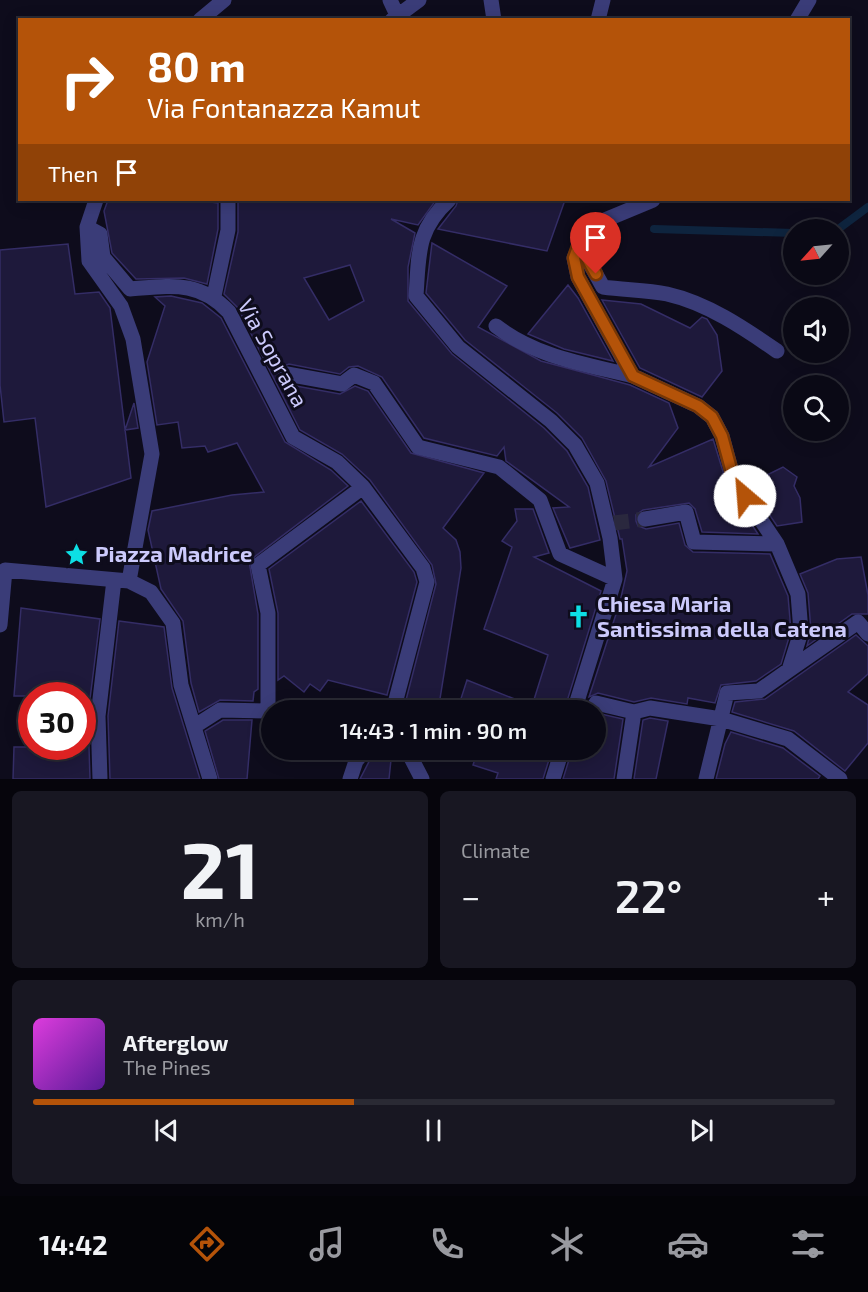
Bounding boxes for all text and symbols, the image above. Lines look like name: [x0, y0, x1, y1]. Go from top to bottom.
text: 80 m: [147, 40, 246, 90]
icon: right: [48, 42, 126, 120]
text: Via Fontanazza Kamut: [147, 91, 420, 123]
icon: arrive: [110, 156, 143, 189]
text: Then: [48, 160, 98, 186]
pin: [570, 212, 621, 274]
north arrow: [783, 219, 849, 285]
map controls: [783, 219, 849, 441]
icon: arrive: [579, 221, 612, 254]
street label: Via Soprana: [234, 294, 314, 411]
button: sound: [783, 297, 849, 363]
button: search: [783, 375, 849, 441]
position arrow: [713, 464, 777, 528]
place label: Piazza Madrice: [95, 540, 252, 566]
place icon: Piazza Madrice: [64, 541, 90, 567]
place label: Chiesa Maria Santissima della Catena: [597, 590, 847, 641]
church icon: Chiesa Maria Santissima della Catena: [566, 604, 592, 630]
speed limit sign: 30: [18, 682, 96, 760]
text: 14:43 · 1 min · 90 m: [340, 717, 527, 743]
text: 21: [180, 821, 260, 915]
text: Climate: [461, 838, 530, 862]
text: 22°: [615, 868, 682, 922]
text: −: [461, 876, 480, 916]
text: +: [817, 876, 835, 916]
text: km/h: [195, 907, 245, 931]
text: Afterglow: [123, 1029, 228, 1055]
text: The Pines: [123, 1055, 211, 1079]
icon: previous: [150, 1114, 183, 1147]
icon: pause: [417, 1114, 450, 1147]
icon: next: [685, 1114, 718, 1147]
icon: directions: [186, 1223, 228, 1265]
icon: music: [306, 1223, 348, 1265]
icon: phone: [426, 1223, 468, 1265]
icon: climate: [546, 1223, 588, 1265]
icon: car: [667, 1223, 709, 1265]
icon: filters: [787, 1223, 829, 1265]
text: 14:42: [39, 1228, 108, 1260]

